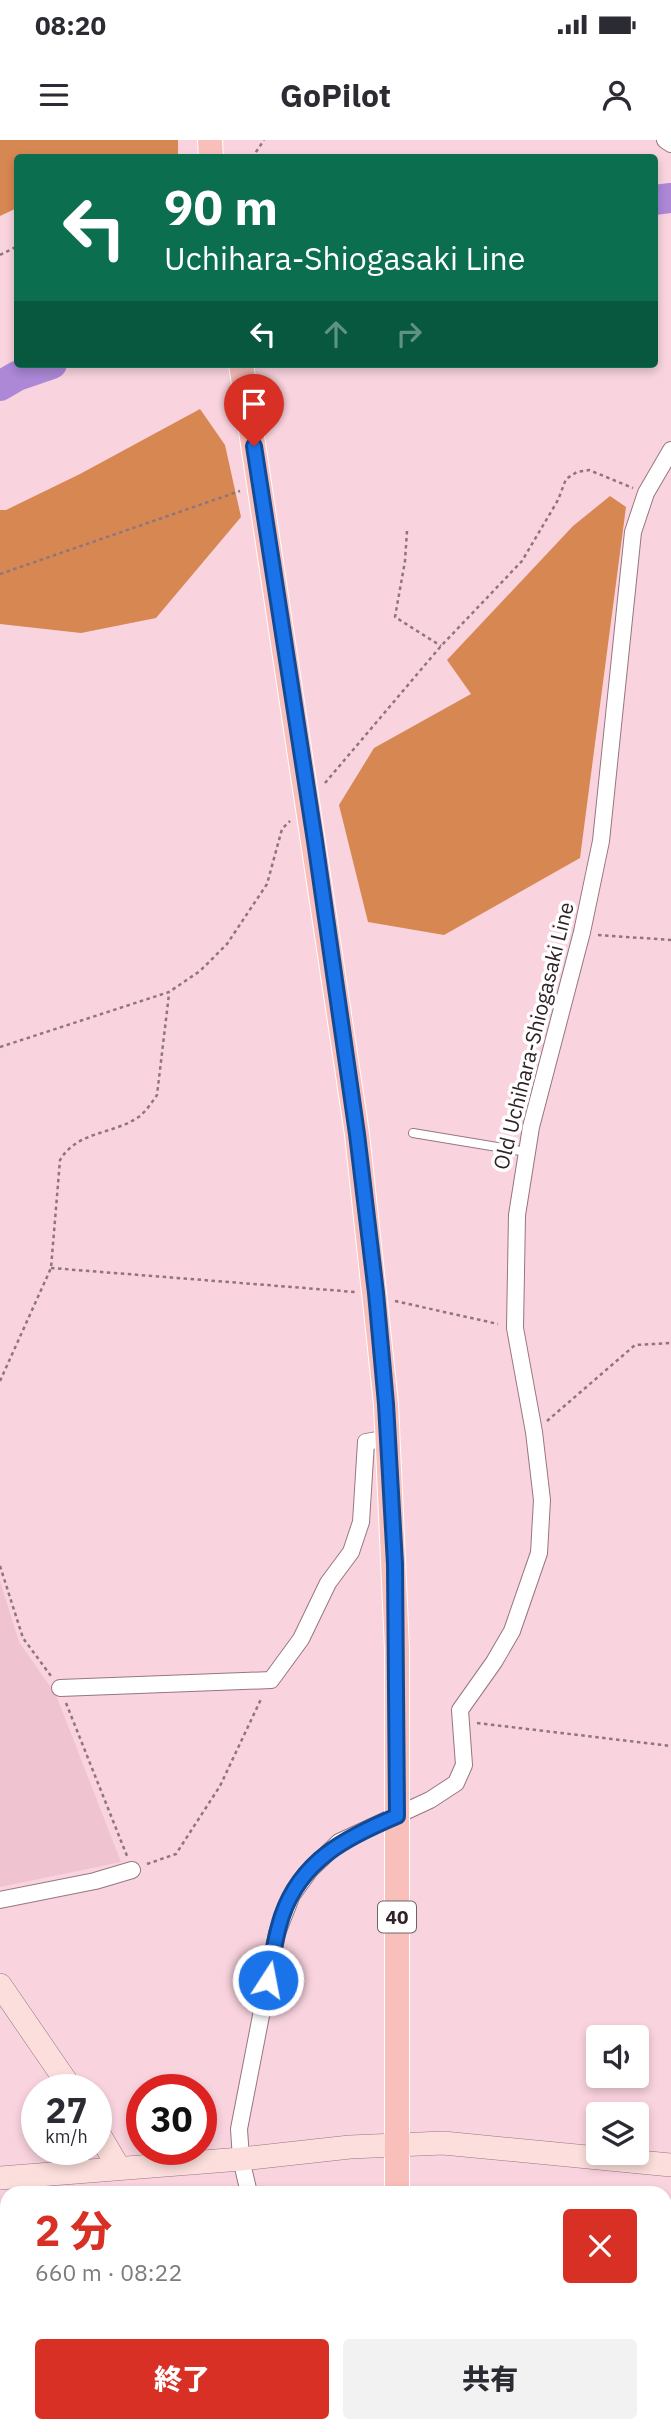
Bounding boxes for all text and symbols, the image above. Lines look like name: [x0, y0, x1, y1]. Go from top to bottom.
text: 08:20: [35, 8, 106, 42]
text: GoPilot: [280, 74, 391, 116]
icon: menu: [35, 76, 73, 114]
icon: person: [598, 76, 636, 114]
text: 90 m: [164, 175, 278, 238]
icon: left: [49, 182, 140, 273]
text: Uchihara-Shiogasaki Line: [164, 237, 525, 279]
icon: left: [244, 315, 282, 353]
icon: ahead: [317, 315, 355, 353]
icon: right: [390, 315, 428, 353]
pin: [224, 374, 284, 446]
icon: arrive: [235, 385, 273, 423]
street label: Old Uchihara-Shiogasaki Line: [486, 899, 580, 1172]
road number: 40: [378, 1902, 416, 1932]
position arrow: [231, 1943, 305, 2017]
map controls: [586, 2025, 649, 2165]
button: sound: [586, 2025, 649, 2088]
speed limit sign: 30: [126, 2074, 217, 2165]
text: 27: [45, 2087, 88, 2133]
button: layers: [586, 2102, 649, 2165]
text: km/h: [45, 2125, 88, 2148]
text: 2 分: [35, 2203, 112, 2258]
button: close: [563, 2209, 637, 2283]
text: 660 m · 08:22: [35, 2257, 182, 2287]
button: 終了: [35, 2339, 329, 2419]
button: 共有: [343, 2339, 637, 2419]

